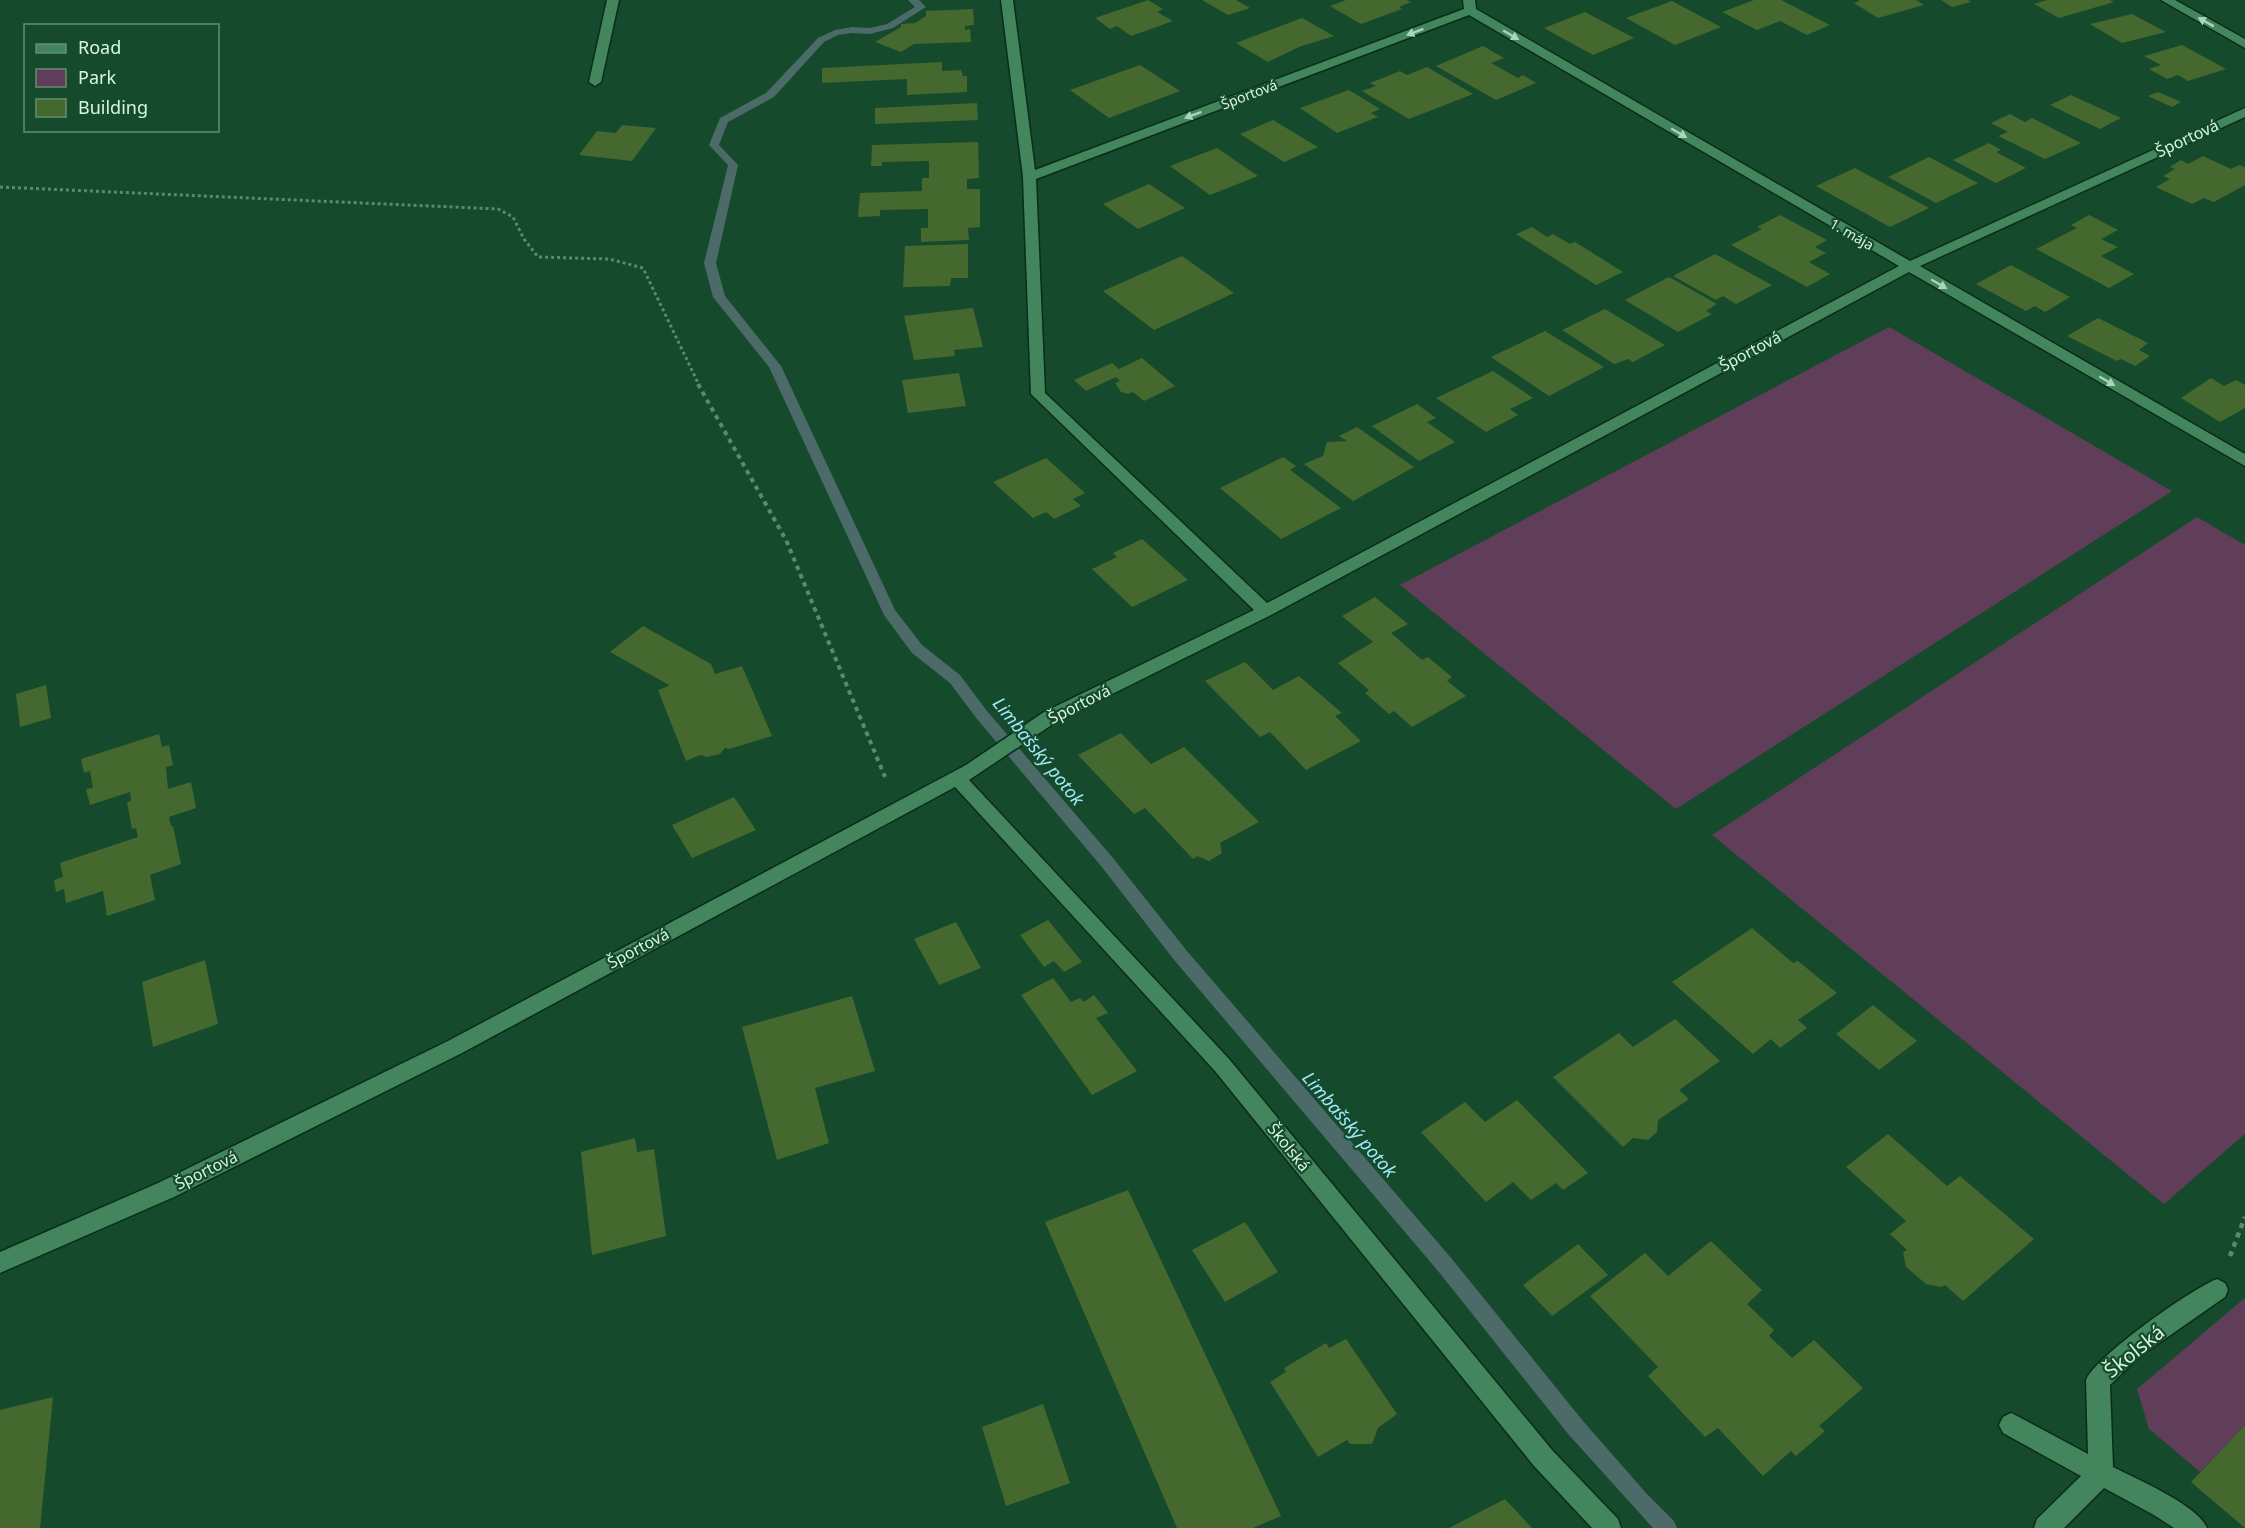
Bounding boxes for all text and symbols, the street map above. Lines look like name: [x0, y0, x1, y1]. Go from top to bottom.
one-way arrow: [2197, 17, 2214, 27]
legend: [24, 24, 219, 132]
one-way arrow: [1406, 28, 1424, 37]
one-way arrow: [1503, 30, 1520, 40]
text: Road: [78, 35, 121, 59]
text: Park: [78, 65, 116, 89]
street label: Športová: [1218, 75, 1280, 113]
text: Building: [78, 95, 148, 119]
one-way arrow: [1184, 111, 1202, 120]
street label: Športová: [2152, 114, 2222, 162]
one-way arrow: [1671, 128, 1688, 138]
street label: 1. mája: [1827, 214, 1877, 254]
one-way arrow: [1931, 278, 1947, 289]
street label: Športová: [1715, 326, 1785, 376]
one-way arrow: [2099, 376, 2115, 387]
street label: Športová: [1044, 679, 1114, 729]
water label: Limbašský potok: [988, 692, 1091, 811]
street label: Športová: [603, 923, 673, 973]
water label: Limbašský potok: [1297, 1066, 1403, 1183]
street label: Školská: [1263, 1118, 1315, 1176]
street label: Športová: [171, 1145, 241, 1195]
street label: Školská: [2098, 1318, 2170, 1384]

